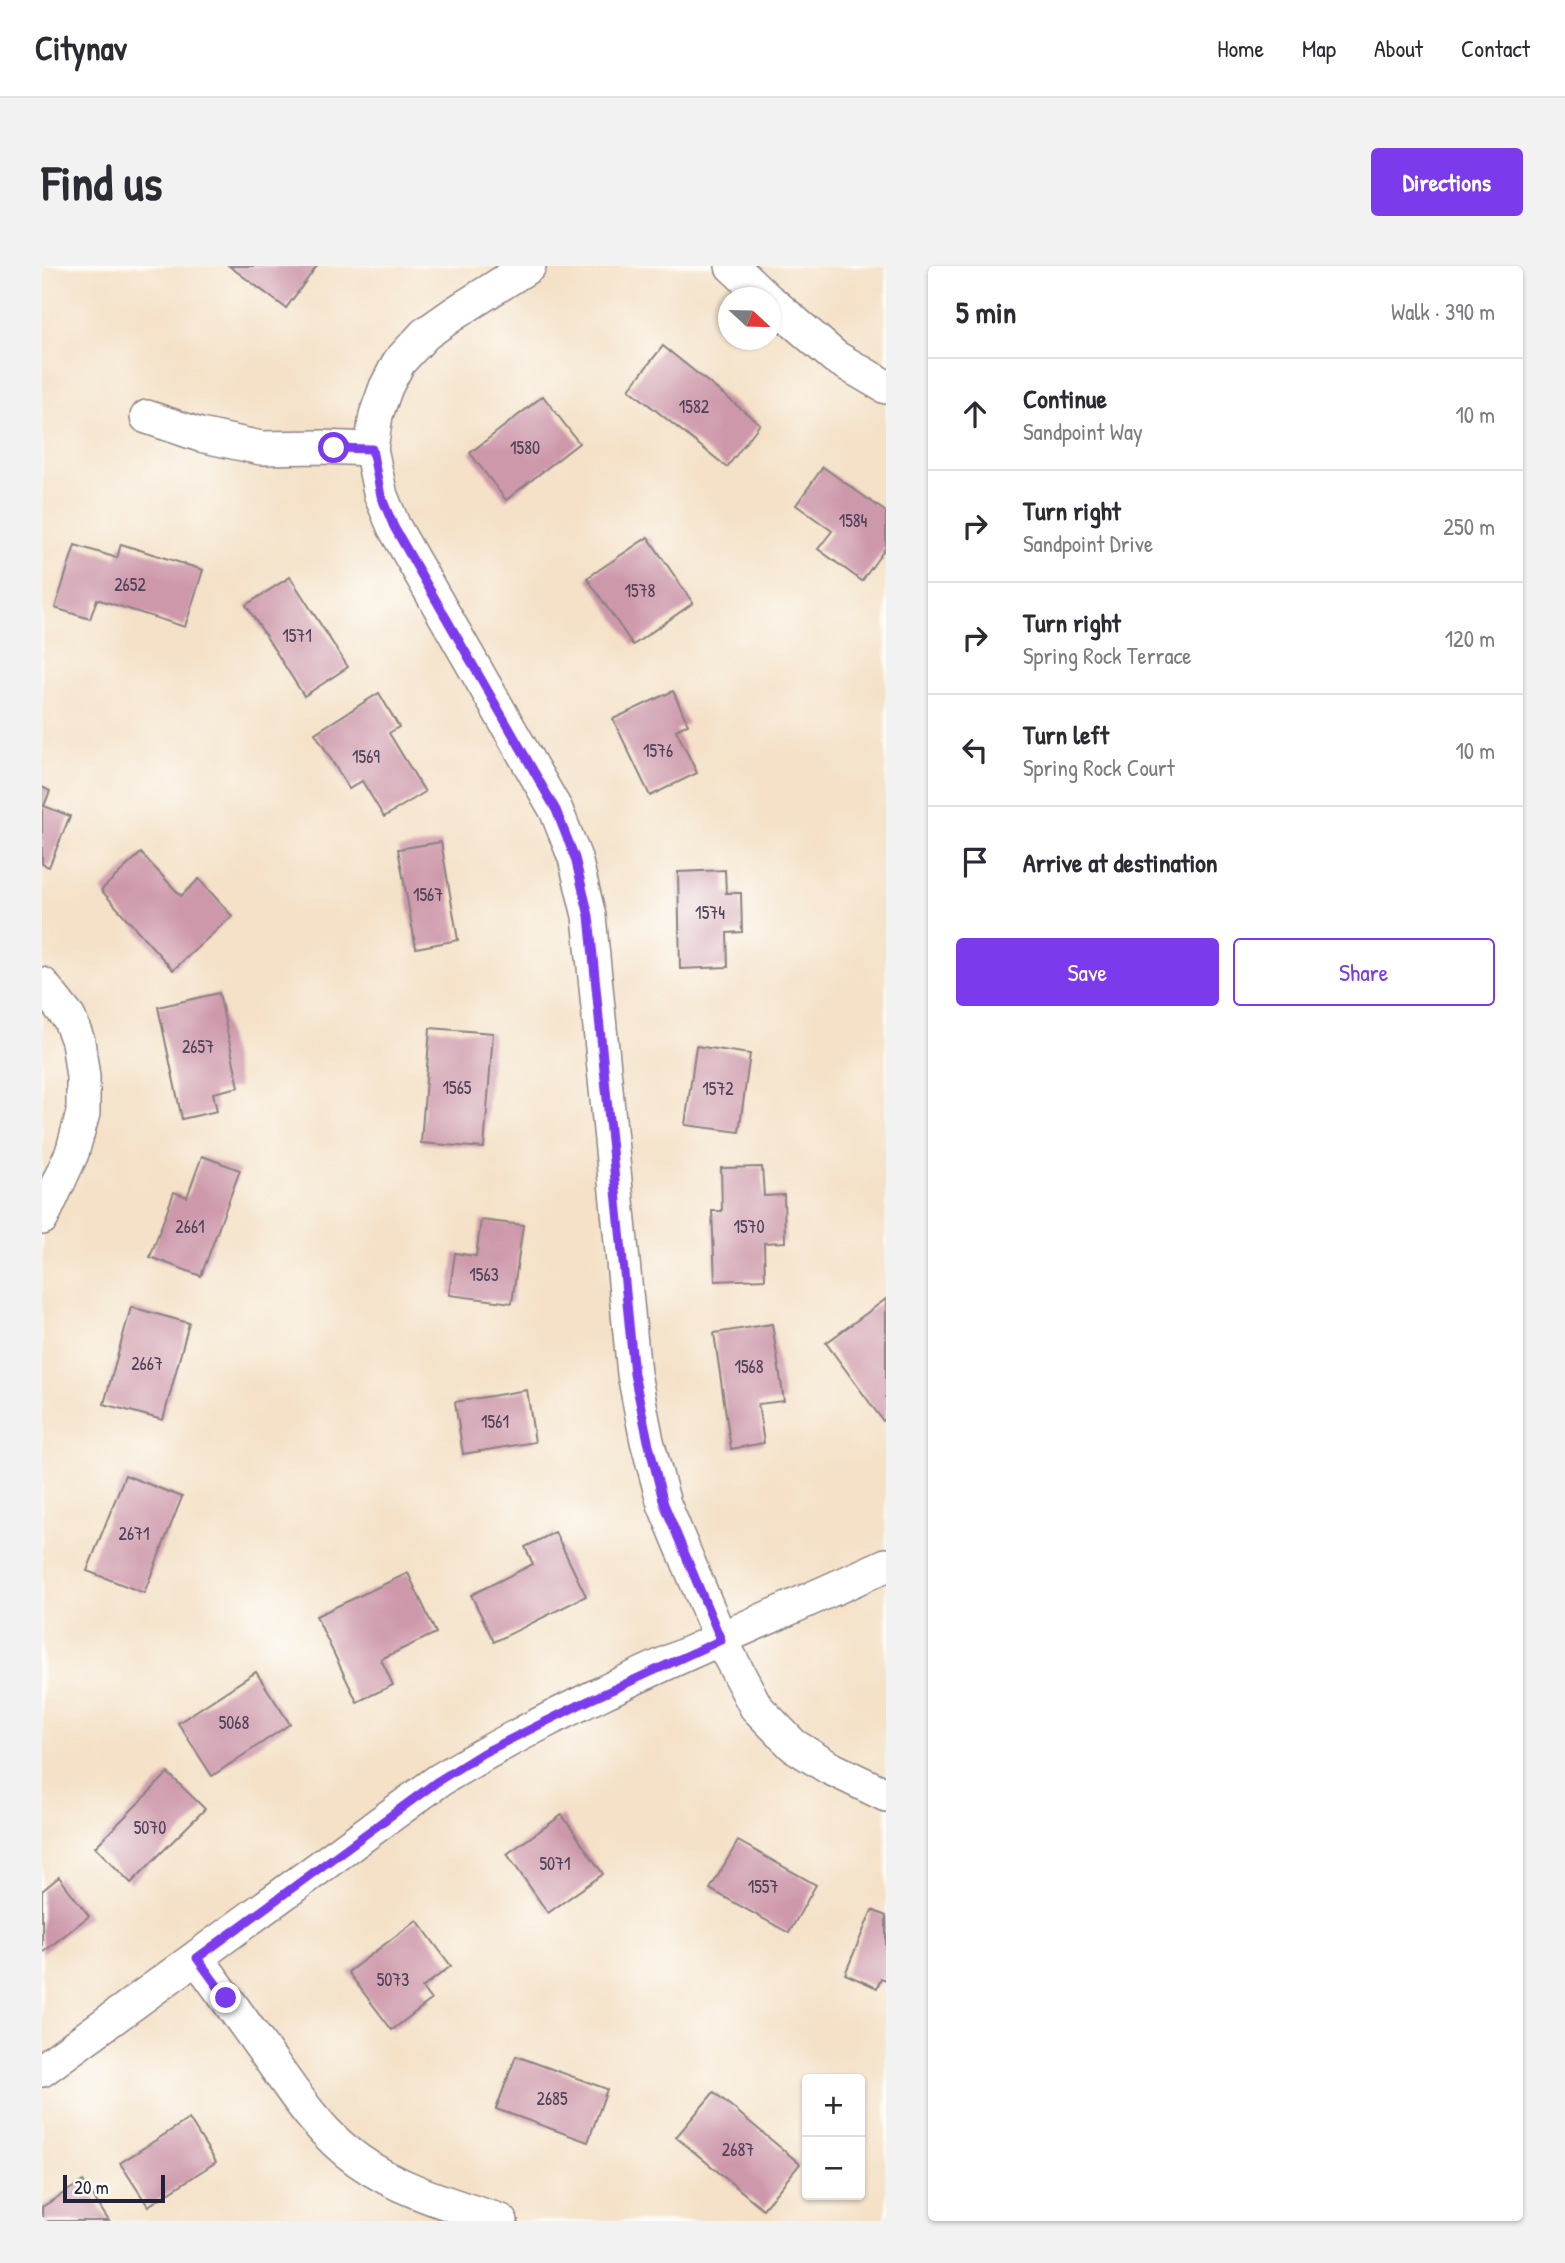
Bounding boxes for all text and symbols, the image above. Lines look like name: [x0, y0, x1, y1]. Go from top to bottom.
text: Citynav: [35, 26, 127, 70]
text: Home: [1217, 32, 1264, 64]
text: Map: [1302, 32, 1336, 64]
text: About: [1374, 32, 1423, 64]
text: Contact: [1461, 32, 1530, 64]
button: Directions: [1371, 148, 1523, 216]
text: Find us: [42, 149, 162, 215]
north arrow: [718, 287, 781, 350]
text: 5 min: [956, 292, 1016, 332]
text: Walk · 390 m: [1391, 296, 1495, 327]
text: Continue: [1023, 381, 1107, 416]
house number: 1582: [679, 394, 710, 419]
icon: ahead: [956, 395, 994, 433]
text: 10 m: [1455, 399, 1495, 430]
text: Sandpoint Way: [1023, 416, 1143, 447]
route start: [318, 432, 349, 463]
house number: 1580: [510, 435, 540, 460]
text: Turn right: [1023, 493, 1121, 528]
icon: right: [956, 507, 994, 545]
house number: 1584: [839, 508, 868, 533]
text: 250 m: [1443, 511, 1495, 542]
text: Sandpoint Drive: [1023, 528, 1153, 559]
house number: 2652: [114, 572, 146, 597]
house number: 1578: [625, 578, 656, 603]
text: Turn right: [1023, 605, 1121, 640]
icon: right: [956, 619, 994, 657]
house number: 1571: [282, 623, 312, 648]
text: 120 m: [1445, 623, 1495, 654]
text: Spring Rock Terrace: [1023, 640, 1192, 671]
text: Turn left: [1023, 717, 1109, 752]
icon: left: [956, 731, 994, 769]
text: 10 m: [1455, 735, 1495, 766]
house number: 1576: [643, 738, 673, 763]
house number: 1569: [352, 744, 380, 769]
text: Spring Rock Court: [1023, 752, 1175, 783]
icon: arrive: [956, 843, 994, 881]
text: Arrive at destination: [1023, 845, 1218, 880]
house number: 1567: [413, 882, 443, 907]
house number: 1574: [695, 900, 725, 925]
button: Save: [956, 938, 1219, 1006]
button: Share: [1233, 938, 1495, 1006]
house number: 2657: [182, 1034, 214, 1059]
house number: 1565: [443, 1075, 472, 1100]
house number: 1572: [702, 1076, 734, 1101]
house number: 2661: [175, 1214, 205, 1239]
house number: 1570: [733, 1214, 765, 1239]
house number: 1563: [469, 1262, 499, 1287]
house number: 2667: [131, 1351, 163, 1376]
house number: 1568: [734, 1354, 764, 1379]
house number: 1561: [481, 1409, 509, 1434]
house number: 2671: [118, 1521, 150, 1546]
house number: 5068: [219, 1710, 250, 1735]
house number: 5070: [134, 1815, 166, 1840]
house number: 5071: [539, 1851, 571, 1876]
house number: 1557: [748, 1874, 778, 1899]
house number: 5073: [377, 1967, 409, 1992]
route end: [210, 1982, 241, 2013]
map controls: [802, 2074, 865, 2200]
button: +: [802, 2074, 865, 2137]
house number: 2685: [536, 2086, 568, 2111]
house number: 2687: [722, 2137, 754, 2162]
button: −: [802, 2137, 865, 2200]
scale bar: [63, 2172, 164, 2204]
text: 20 m: [74, 2174, 109, 2200]

